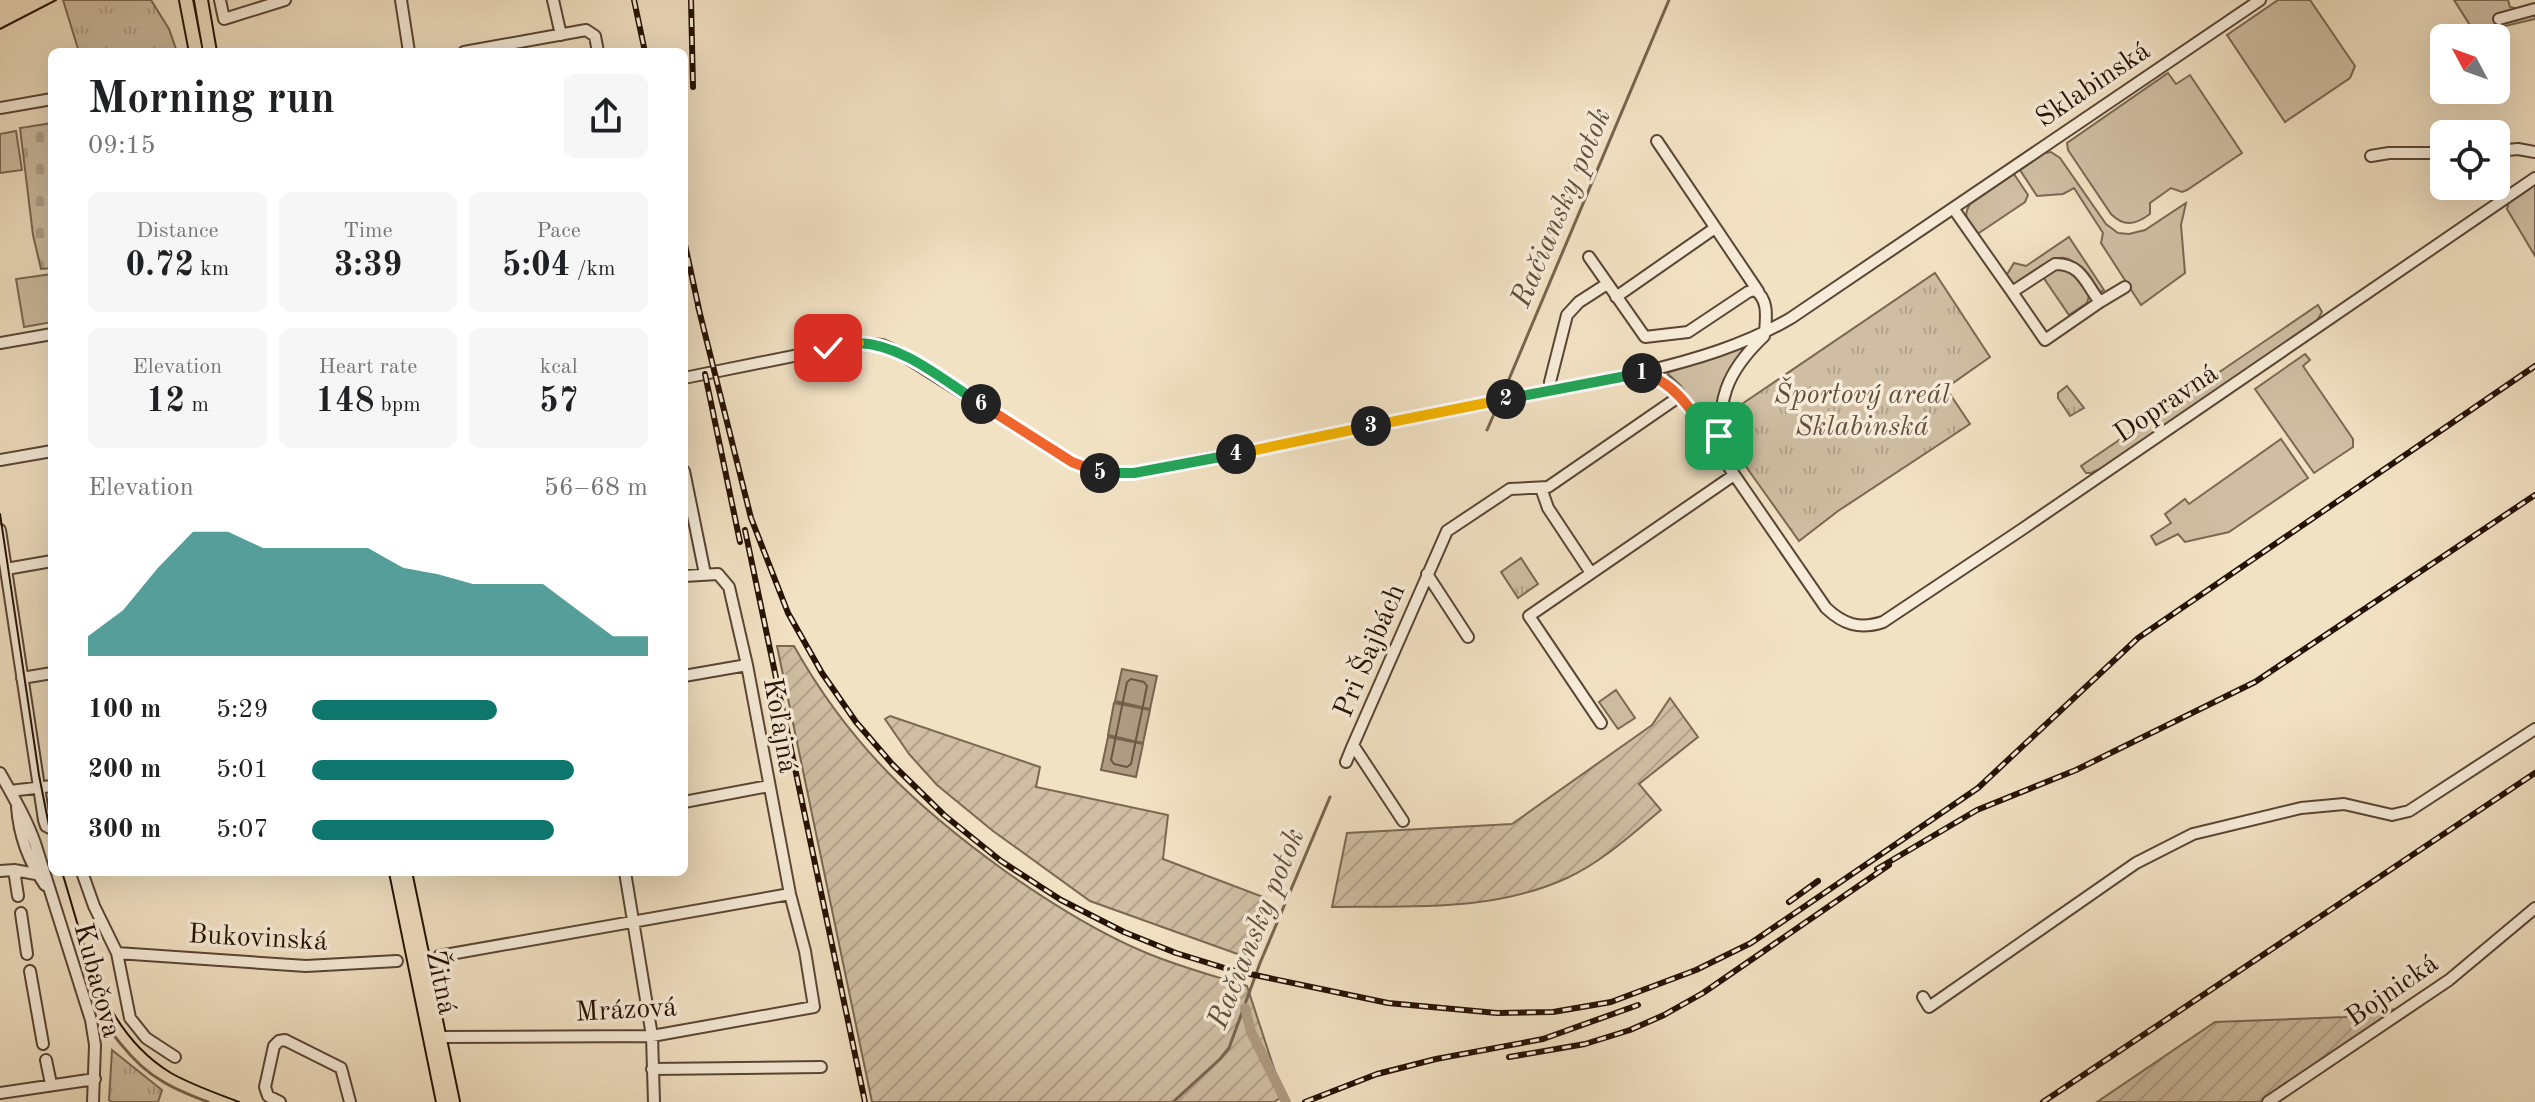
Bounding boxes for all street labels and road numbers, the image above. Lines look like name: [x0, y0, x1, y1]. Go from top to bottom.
street label: Sklabinská: [2032, 37, 2156, 134]
street label: Dopravná: [2110, 360, 2224, 449]
street label: Pri Šajbách: [1326, 579, 1411, 722]
street label: Koľajná: [757, 676, 801, 775]
street label: Kubačova: [67, 921, 125, 1041]
street label: Bukovinská: [187, 921, 328, 957]
street label: Žitná: [420, 947, 465, 1017]
street label: Bojnická: [2341, 950, 2444, 1033]
street label: Mrázová: [575, 994, 678, 1028]

